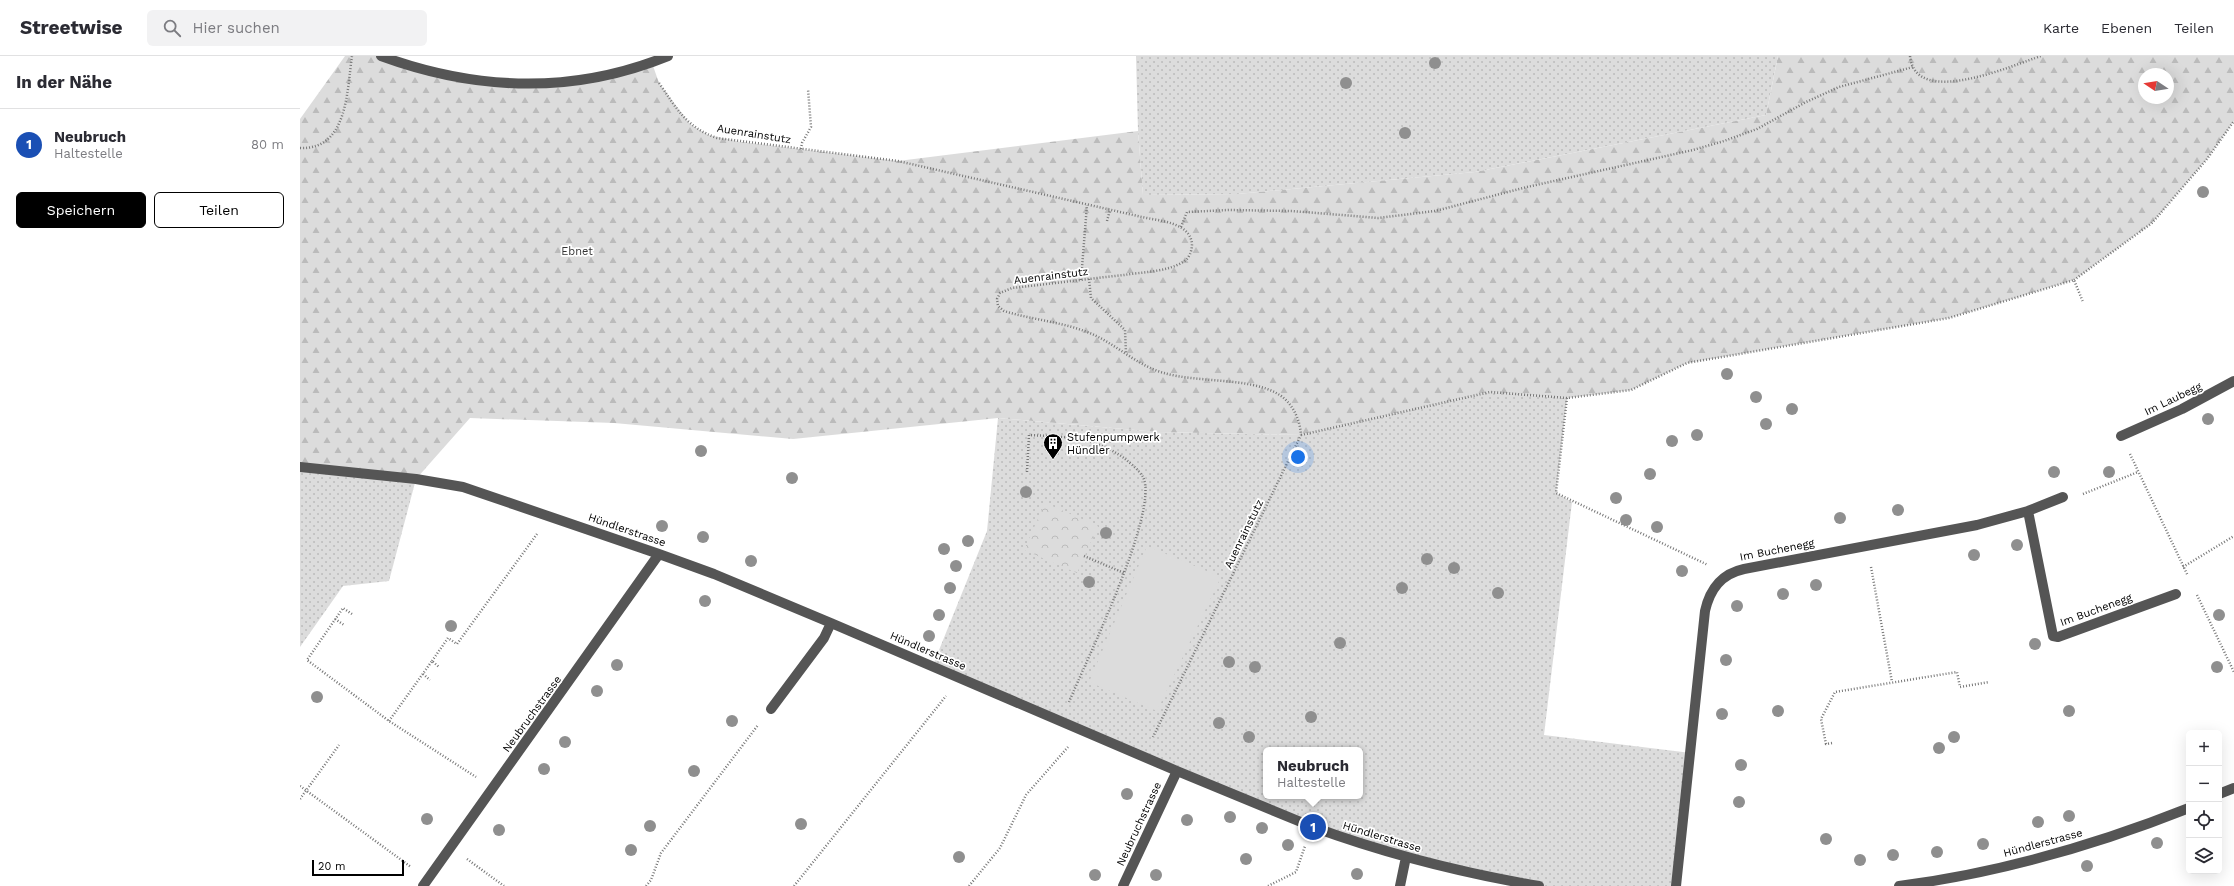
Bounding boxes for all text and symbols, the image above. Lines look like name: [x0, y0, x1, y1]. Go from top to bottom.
search box: [147, 10, 427, 46]
text: Streetwise: [20, 16, 123, 39]
icon: search: [161, 17, 183, 39]
text: Hier suchen: [193, 19, 280, 37]
text: Karte: [2043, 20, 2079, 36]
text: Ebenen: [2101, 20, 2152, 36]
text: Teilen: [2174, 20, 2214, 36]
north arrow: [2138, 68, 2174, 104]
text: In der Nähe: [16, 72, 112, 92]
street label: Auenrainstutz: [716, 122, 792, 146]
text: Neubruch: [54, 128, 126, 146]
text: 1: [26, 137, 32, 152]
text: 80 m: [251, 137, 284, 152]
text: Haltestelle: [54, 146, 123, 161]
button: Speichern: [16, 192, 146, 228]
button: Teilen: [154, 192, 284, 228]
park label: Ebnet: [561, 245, 593, 258]
street label: Auenrainstutz: [1013, 265, 1089, 287]
street label: Im Laubegg: [2142, 380, 2204, 418]
place label: Stufenpumpwerk Hündler: [1067, 431, 1160, 457]
building icon: Stufenpumpwerk Hündler: [1042, 432, 1064, 460]
your location: [1288, 447, 1308, 467]
street label: Auenrainstutz: [1222, 497, 1266, 571]
street label: Hündlerstrasse: [586, 511, 668, 549]
street label: Im Buchenegg: [1739, 536, 1815, 564]
street label: Im Buchenegg: [2058, 591, 2134, 629]
street label: Hündlerstrasse: [888, 629, 968, 673]
street label: Neubruchstrasse: [500, 673, 564, 755]
map controls: [2186, 730, 2222, 874]
button: +: [2186, 730, 2222, 766]
popup: [1263, 747, 1363, 799]
text: Neubruch: [1277, 757, 1349, 775]
button: −: [2186, 766, 2222, 802]
text: Haltestelle: [1277, 775, 1346, 790]
street label: Neubruchstrasse: [1114, 780, 1164, 868]
button: locate: [2186, 802, 2222, 838]
pin: 1: [1300, 812, 1326, 842]
street label: Hündlerstrasse: [1341, 819, 1423, 855]
street label: Hündlerstrasse: [2002, 826, 2084, 860]
button: layers: [2186, 838, 2222, 874]
scale bar: [312, 858, 404, 877]
text: 20 m: [318, 860, 346, 873]

